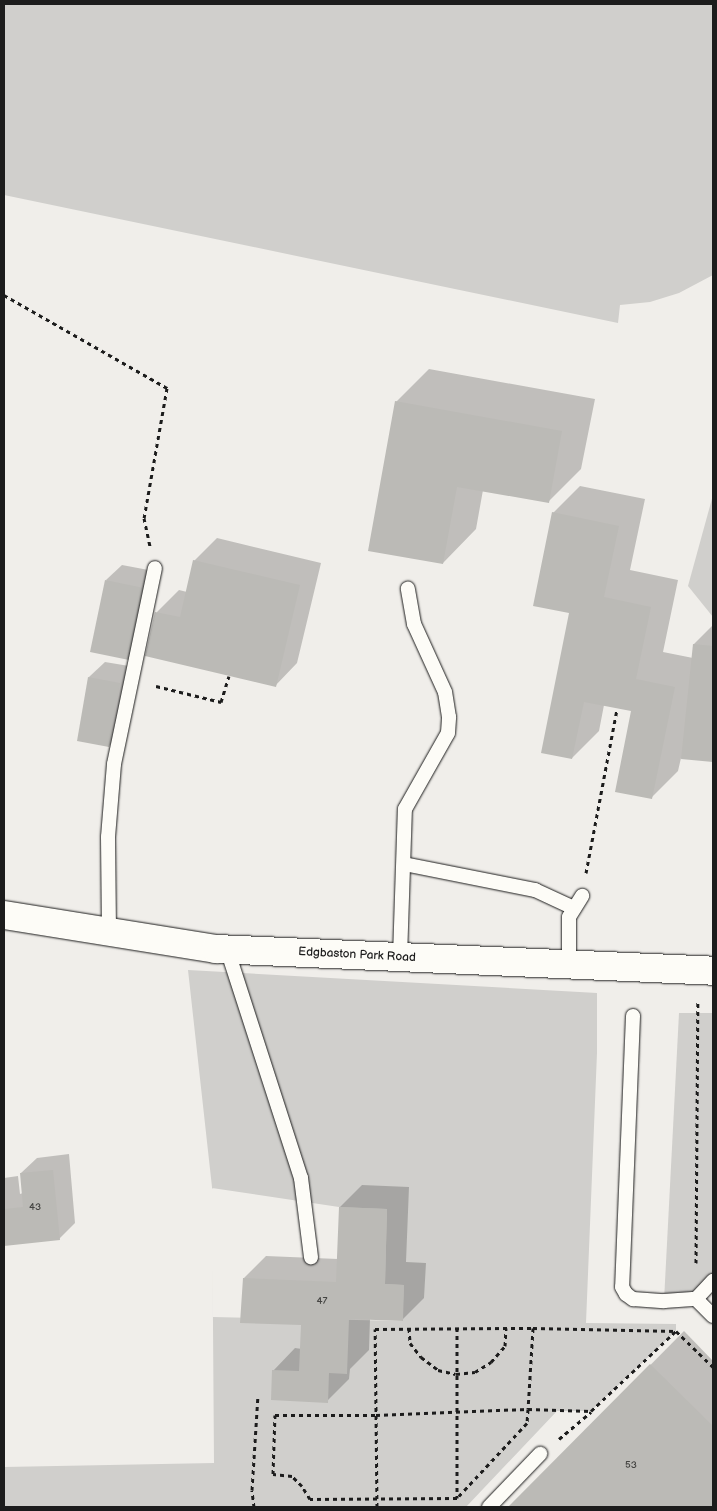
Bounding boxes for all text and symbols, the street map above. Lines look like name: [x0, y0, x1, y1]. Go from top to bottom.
street label: Edgbaston Park Road: [298, 945, 416, 965]
house number: 43: [29, 1202, 41, 1214]
house number: 47: [316, 1296, 328, 1308]
house number: 53: [625, 1460, 637, 1472]

